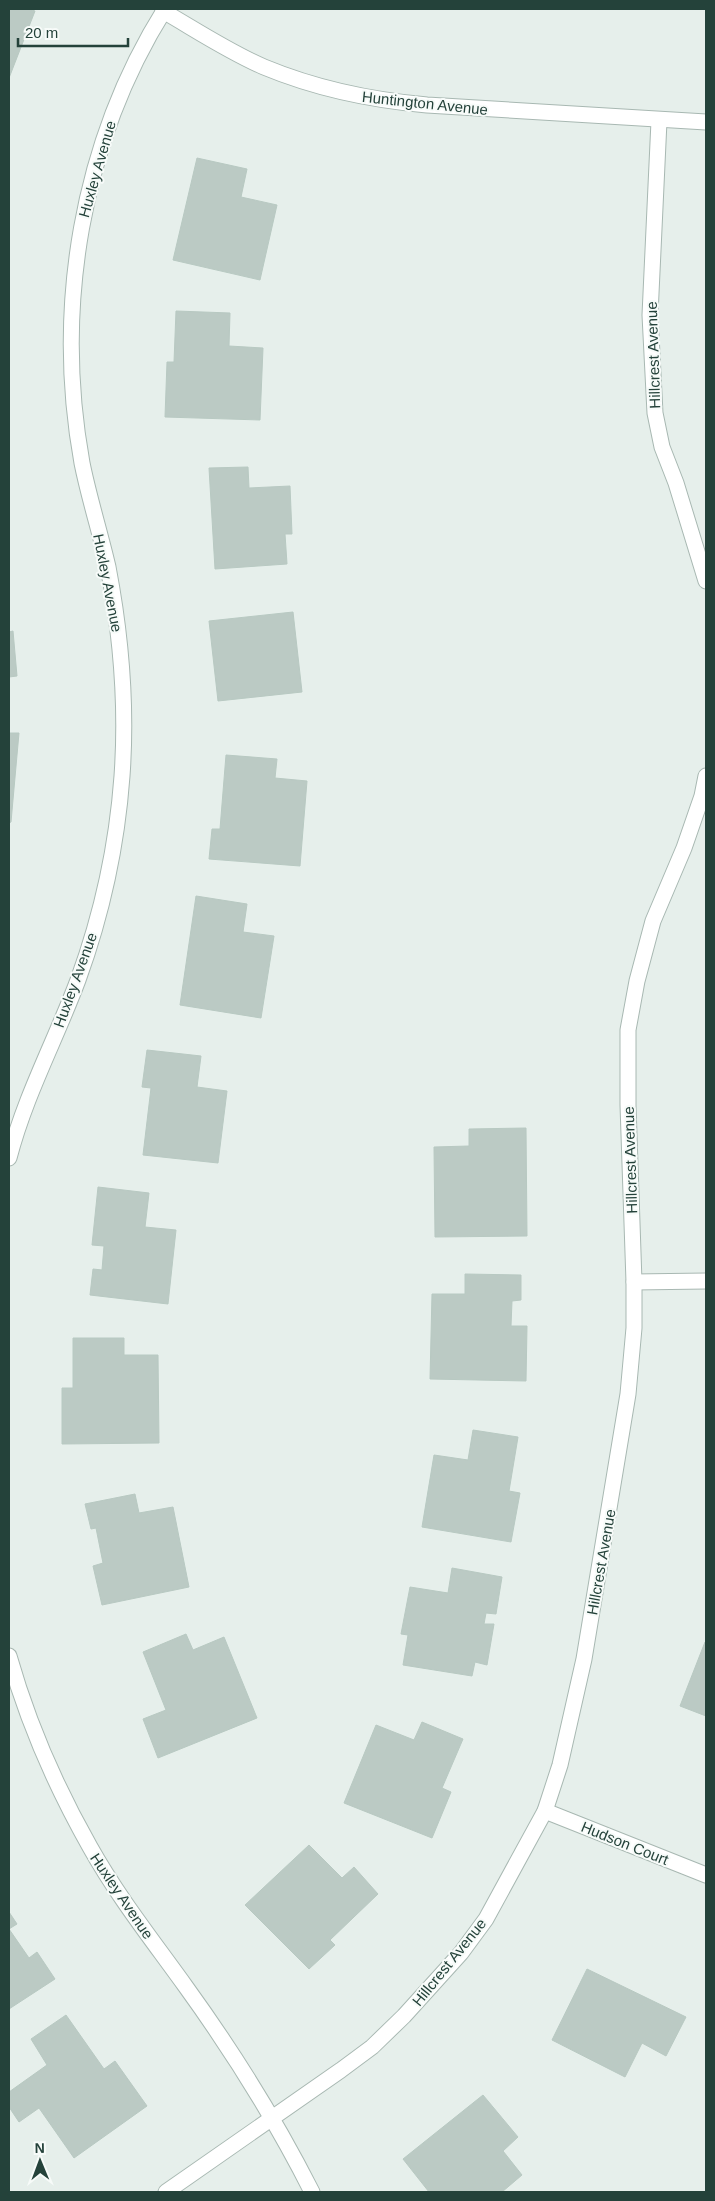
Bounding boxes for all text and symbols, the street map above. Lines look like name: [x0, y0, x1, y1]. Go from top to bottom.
scale bar: [18, 15, 128, 47]
text: 20 m: [25, 24, 58, 41]
street label: Huntington Avenue: [361, 88, 489, 118]
street label: Huxley Avenue: [75, 119, 119, 219]
street label: Hillcrest Avenue: [643, 301, 663, 409]
street label: Huxley Avenue: [90, 532, 126, 634]
street label: Huxley Avenue: [50, 930, 100, 1030]
street label: Hillcrest Avenue: [620, 1106, 640, 1214]
street label: Hillcrest Avenue: [583, 1508, 619, 1616]
street label: Hudson Court: [579, 1818, 672, 1869]
street label: Huxley Avenue: [87, 1850, 157, 1942]
street label: Hillcrest Avenue: [409, 1915, 489, 2009]
north arrow: [15, 2136, 65, 2186]
text: N: [35, 2140, 45, 2156]

